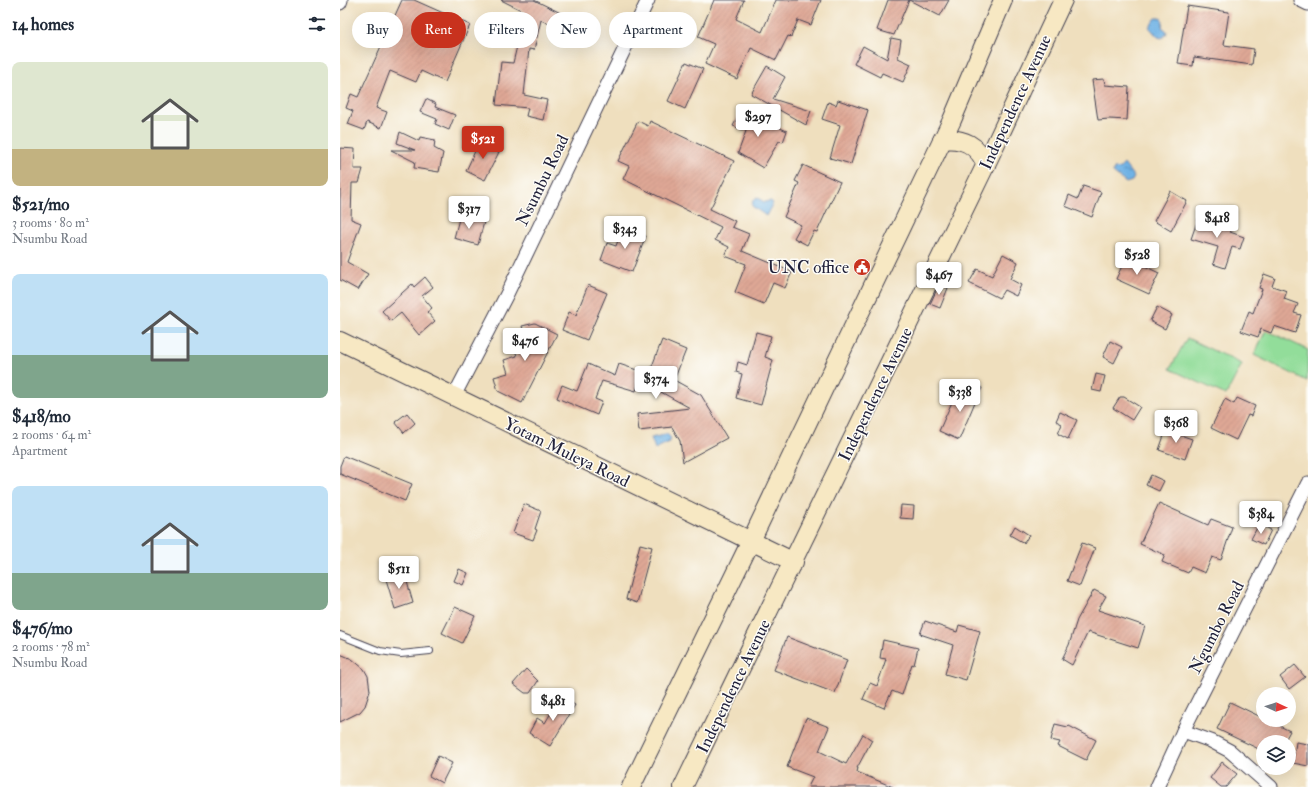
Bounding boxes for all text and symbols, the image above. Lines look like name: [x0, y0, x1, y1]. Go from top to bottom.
chip: Buy: [352, 12, 403, 48]
chip: Rent: [411, 12, 466, 48]
chip: Filters: [474, 12, 538, 48]
chip: New: [546, 12, 601, 48]
chip: Apartment: [609, 12, 697, 48]
icon: filters: [306, 13, 328, 35]
text: 14 homes: [12, 14, 74, 35]
street label: Independence Avenue: [975, 31, 1057, 173]
icon: home: [134, 88, 206, 160]
pin: $297: [734, 104, 782, 138]
text: $297: [745, 109, 771, 125]
pin: $521: [459, 126, 507, 160]
text: $521: [471, 131, 495, 147]
street label: Nsumbu Road: [511, 131, 574, 229]
text: $521/mo: [12, 194, 69, 215]
pin: $317: [445, 196, 493, 230]
text: $317: [458, 201, 480, 217]
pin: $418: [1193, 205, 1241, 239]
text: $418: [1204, 210, 1230, 226]
text: 3 rooms · 80 m²: [12, 215, 89, 231]
pin: $343: [601, 216, 649, 250]
text: $343: [613, 221, 637, 237]
text: Nsumbu Road: [12, 231, 88, 247]
pin: $528: [1113, 242, 1161, 276]
text: $528: [1124, 247, 1150, 263]
place label: UNC office: [768, 257, 849, 278]
public building icon: UNC office: [852, 257, 872, 277]
pin: $467: [915, 262, 963, 296]
text: $467: [926, 267, 952, 283]
icon: home: [134, 300, 206, 372]
street label: Independence Avenue: [834, 324, 918, 465]
pin: $476: [501, 328, 549, 362]
text: $476: [512, 333, 538, 349]
pin: $374: [632, 366, 680, 400]
text: $374: [644, 371, 668, 387]
pin: $338: [936, 379, 984, 413]
text: $338: [948, 384, 972, 400]
text: $418/mo: [12, 406, 71, 427]
pin: $368: [1152, 410, 1200, 444]
street label: Yotam Muleya Road: [500, 413, 634, 493]
text: $368: [1163, 415, 1189, 431]
text: 2 rooms · 64 m²: [12, 427, 91, 443]
text: Apartment: [12, 443, 68, 459]
pin: $384: [1237, 501, 1285, 535]
text: $384: [1248, 506, 1274, 522]
icon: home: [134, 512, 206, 584]
pin: $511: [375, 556, 423, 590]
text: $511: [388, 561, 410, 577]
street label: Ngumbo Road: [1184, 577, 1249, 677]
street label: Independence Avenue: [692, 616, 776, 757]
text: $476/mo: [12, 618, 73, 639]
text: 2 rooms · 78 m²: [12, 639, 90, 655]
text: Nsumbu Road: [12, 655, 88, 671]
north arrow: [1256, 687, 1296, 727]
map controls: [1256, 687, 1296, 775]
pin: $481: [529, 688, 577, 722]
text: $481: [540, 693, 566, 709]
button: layers: [1256, 735, 1296, 775]

